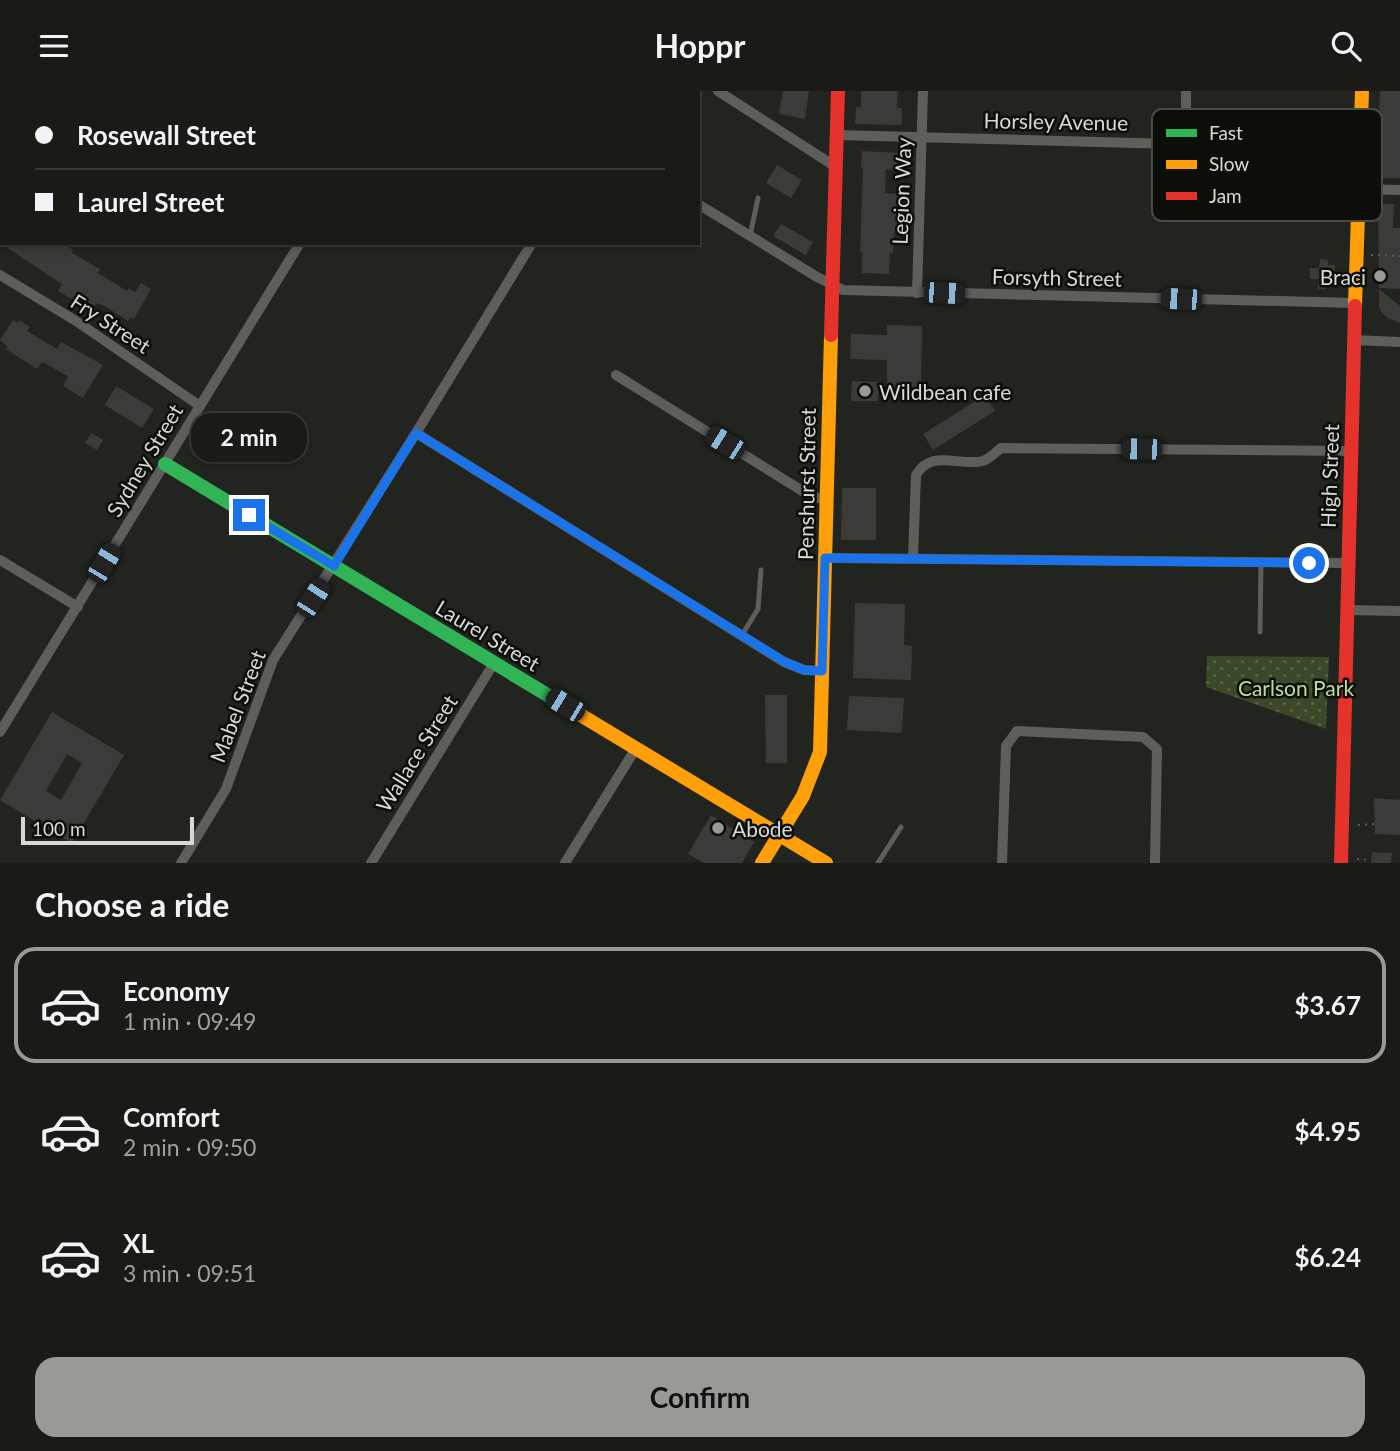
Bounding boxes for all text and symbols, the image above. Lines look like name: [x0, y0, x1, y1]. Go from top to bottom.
text: Hoppr: [655, 26, 745, 65]
icon: menu: [35, 27, 73, 65]
icon: search: [1327, 27, 1365, 65]
street label: Horsley Avenue: [984, 107, 1128, 135]
legend: [1152, 109, 1382, 221]
text: Rosewall Street: [77, 119, 256, 151]
text: Fast: [1209, 121, 1243, 144]
street label: Legion Way: [887, 137, 915, 245]
text: Slow: [1209, 152, 1249, 175]
text: Jam: [1209, 184, 1242, 207]
text: Laurel Street: [77, 186, 224, 218]
street label: Forsyth Street: [992, 263, 1123, 291]
place label: Braci: [1320, 264, 1366, 289]
marker: Braci: [1372, 268, 1388, 284]
car: [923, 282, 966, 304]
street label: Fry Street: [67, 288, 156, 358]
car: [1160, 288, 1203, 310]
place label: Wildbean cafe: [879, 379, 1011, 404]
marker: Wildbean cafe: [857, 383, 873, 399]
street label: Sydney Street: [101, 399, 188, 521]
street label: Penshurst Street: [792, 407, 820, 560]
callout: 2 min: [191, 413, 307, 463]
text: 2 min: [220, 423, 278, 451]
car: [702, 423, 749, 463]
street label: High Street: [1315, 423, 1343, 529]
car: [1120, 438, 1163, 460]
route end: [233, 499, 265, 531]
car: [85, 540, 124, 586]
route start: [1293, 547, 1325, 579]
car: [293, 575, 334, 621]
street label: Laurel Street: [431, 594, 545, 676]
street label: Mabel Street: [204, 646, 270, 766]
park label: Carlson Park: [1238, 675, 1354, 700]
car: [542, 685, 589, 725]
street label: Wallace Street: [370, 690, 462, 816]
scale bar: [21, 814, 194, 846]
place label: Abode: [732, 816, 793, 841]
text: 100 m: [32, 817, 86, 840]
marker: Abode: [710, 820, 726, 836]
text: Choose a ride: [35, 885, 229, 924]
icon: car: [39, 974, 102, 1037]
text: Economy: [123, 975, 229, 1007]
text: $3.67: [1295, 989, 1361, 1021]
text: 1 min · 09:49: [123, 1007, 256, 1035]
icon: car: [39, 1100, 102, 1163]
text: Comfort: [123, 1101, 220, 1133]
text: $4.95: [1295, 1115, 1361, 1147]
text: 2 min · 09:50: [123, 1133, 256, 1161]
icon: car: [39, 1226, 102, 1289]
text: XL: [123, 1227, 154, 1259]
text: $6.24: [1295, 1241, 1361, 1273]
text: 3 min · 09:51: [123, 1259, 256, 1287]
button: Confirm: [35, 1357, 1365, 1437]

